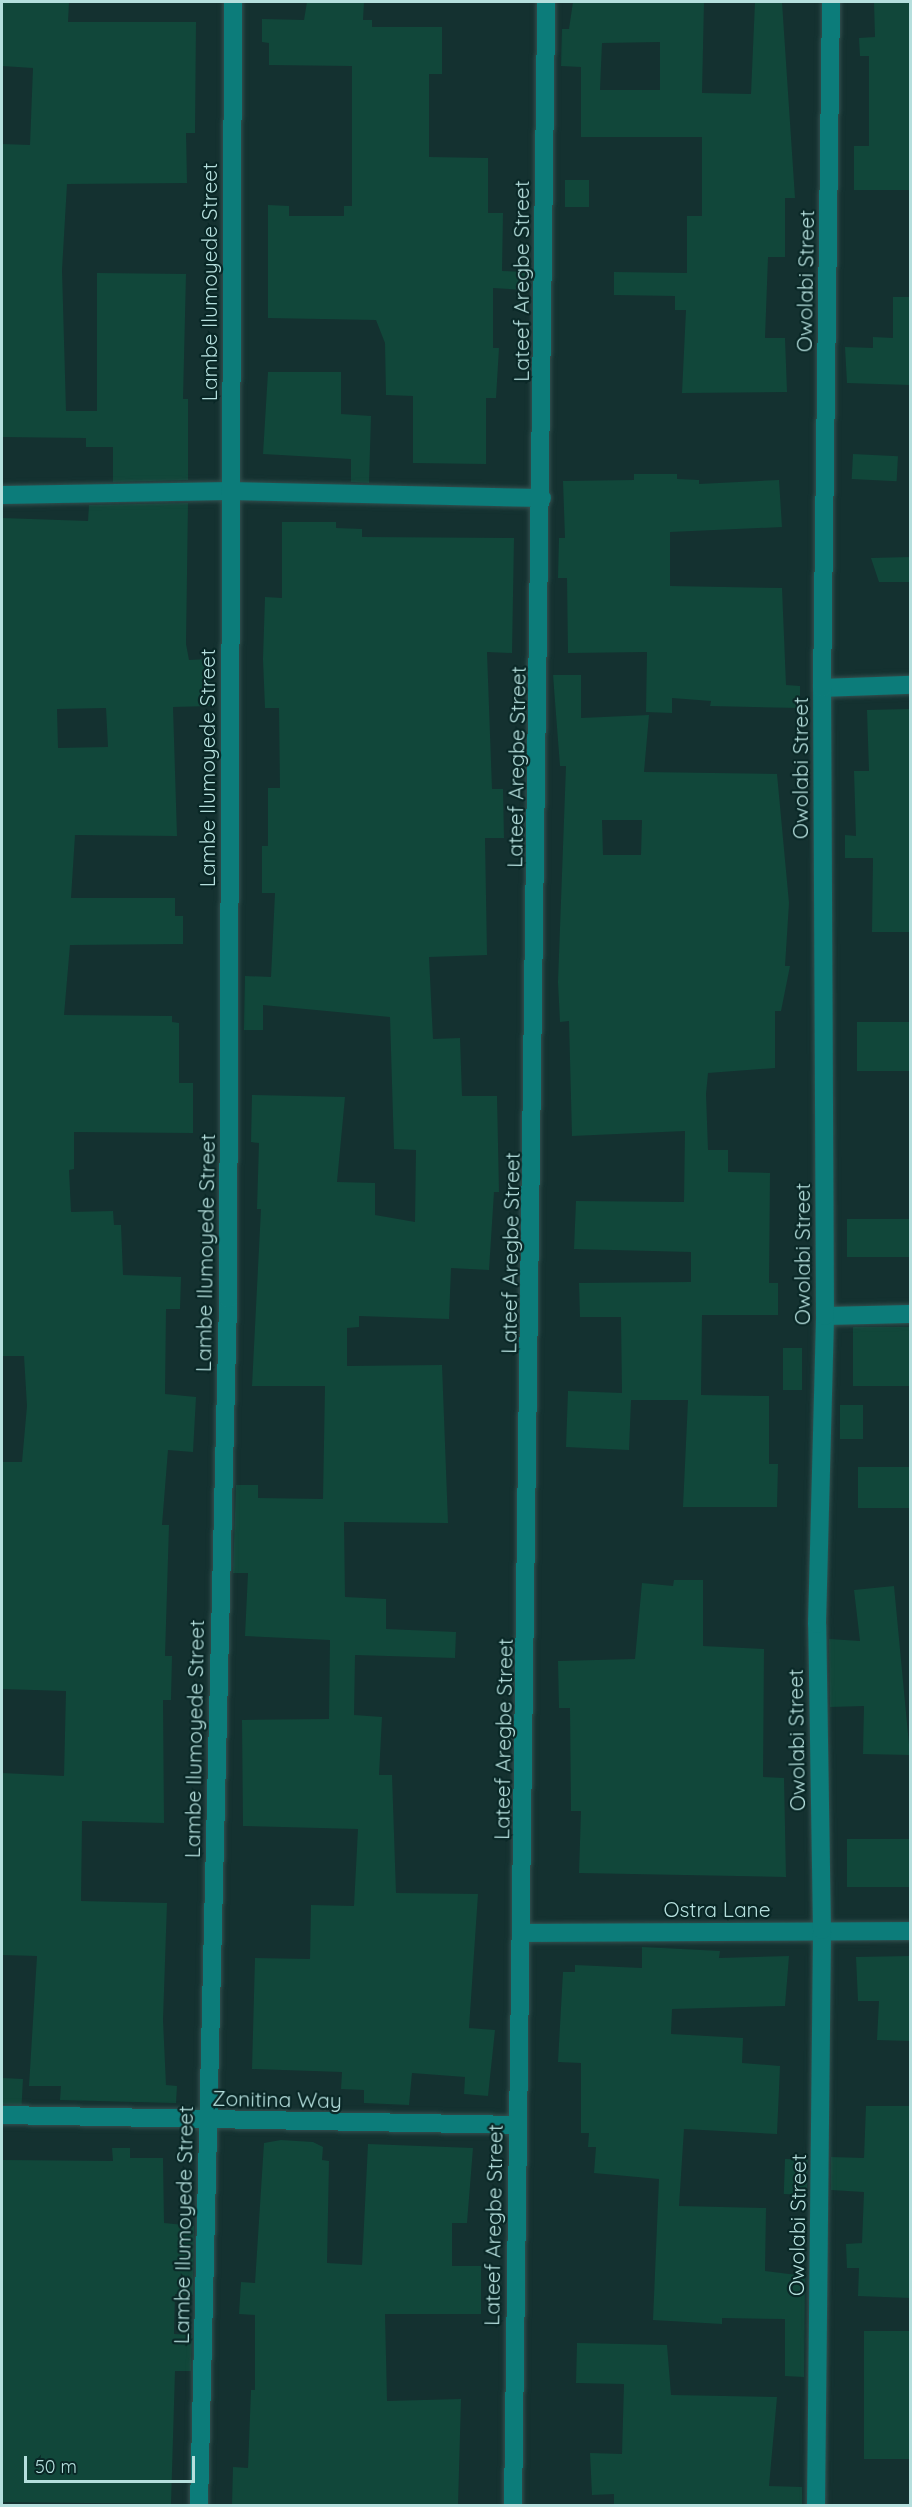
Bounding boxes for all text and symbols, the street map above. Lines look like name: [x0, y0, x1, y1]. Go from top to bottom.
street label: Lambe Ilumoyede Street: [196, 163, 222, 401]
street label: Lateef Aregbe Street: [508, 180, 534, 382]
street label: Owolabi Street: [791, 210, 819, 352]
street label: Lambe Ilumoyede Street: [194, 649, 220, 887]
street label: Lateef Aregbe Street: [502, 666, 530, 868]
street label: Owolabi Street: [787, 697, 813, 839]
street label: Lambe Ilumoyede Street: [190, 1134, 220, 1372]
street label: Lateef Aregbe Street: [496, 1152, 524, 1354]
street label: Owolabi Street: [789, 1183, 815, 1325]
street label: Lambe Ilumoyede Street: [179, 1620, 209, 1858]
street label: Lateef Aregbe Street: [489, 1638, 517, 1840]
street label: Owolabi Street: [782, 1669, 810, 1811]
street label: Ostra Lane: [663, 1896, 771, 1922]
street label: Zonitina Way: [212, 2085, 342, 2113]
street label: Lambe Ilumoyede Street: [168, 2106, 198, 2344]
street label: Lateef Aregbe Street: [479, 2124, 507, 2326]
street label: Owolabi Street: [783, 2154, 811, 2296]
scale bar: [27, 2444, 198, 2482]
text: 50 m: [35, 2455, 77, 2478]

